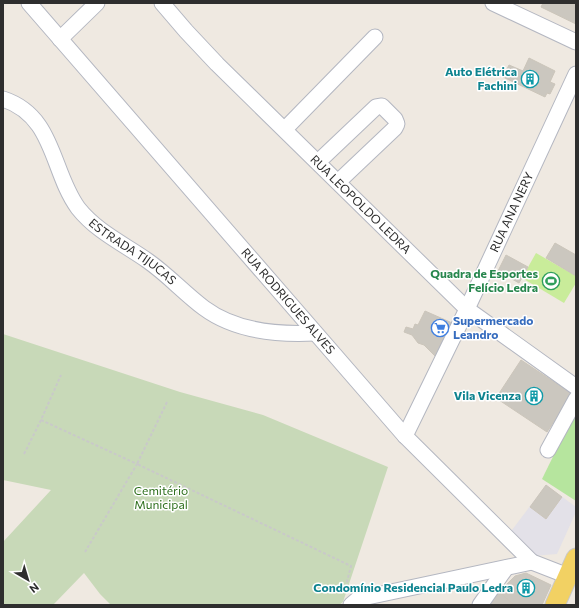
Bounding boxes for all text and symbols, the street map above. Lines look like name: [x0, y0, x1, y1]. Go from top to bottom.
place label: Auto Elétrica Fachini: [445, 64, 517, 92]
building icon: Auto Elétrica Fachini: [520, 69, 540, 89]
street label: RUA LEOPOLDO LEDRA: [308, 152, 414, 256]
street label: RUA ANA NERY: [486, 169, 536, 254]
street label: ESTRADA TIJUCAS: [86, 215, 180, 287]
street label: RUA RODRIGUES ALVES: [239, 245, 338, 356]
place label: Quadra de Esportes Felício Ledra: [430, 266, 538, 294]
sports icon: Quadra de Esportes Felício Ledra: [541, 271, 561, 291]
place label: Supermercado Leandro: [453, 313, 533, 341]
supermarket icon: Supermercado Leandro: [430, 318, 450, 338]
building icon: Vila Vicenza: [524, 386, 544, 406]
place label: Vila Vicenza: [454, 388, 521, 402]
park label: Cemitério Municipal: [134, 483, 188, 511]
north arrow: [8, 560, 48, 600]
building icon: Condomínio Residencial Paulo Ledra: [516, 578, 536, 598]
place label: Condomínio Residencial Paulo Ledra: [313, 580, 513, 594]
text: N: [27, 581, 42, 596]

